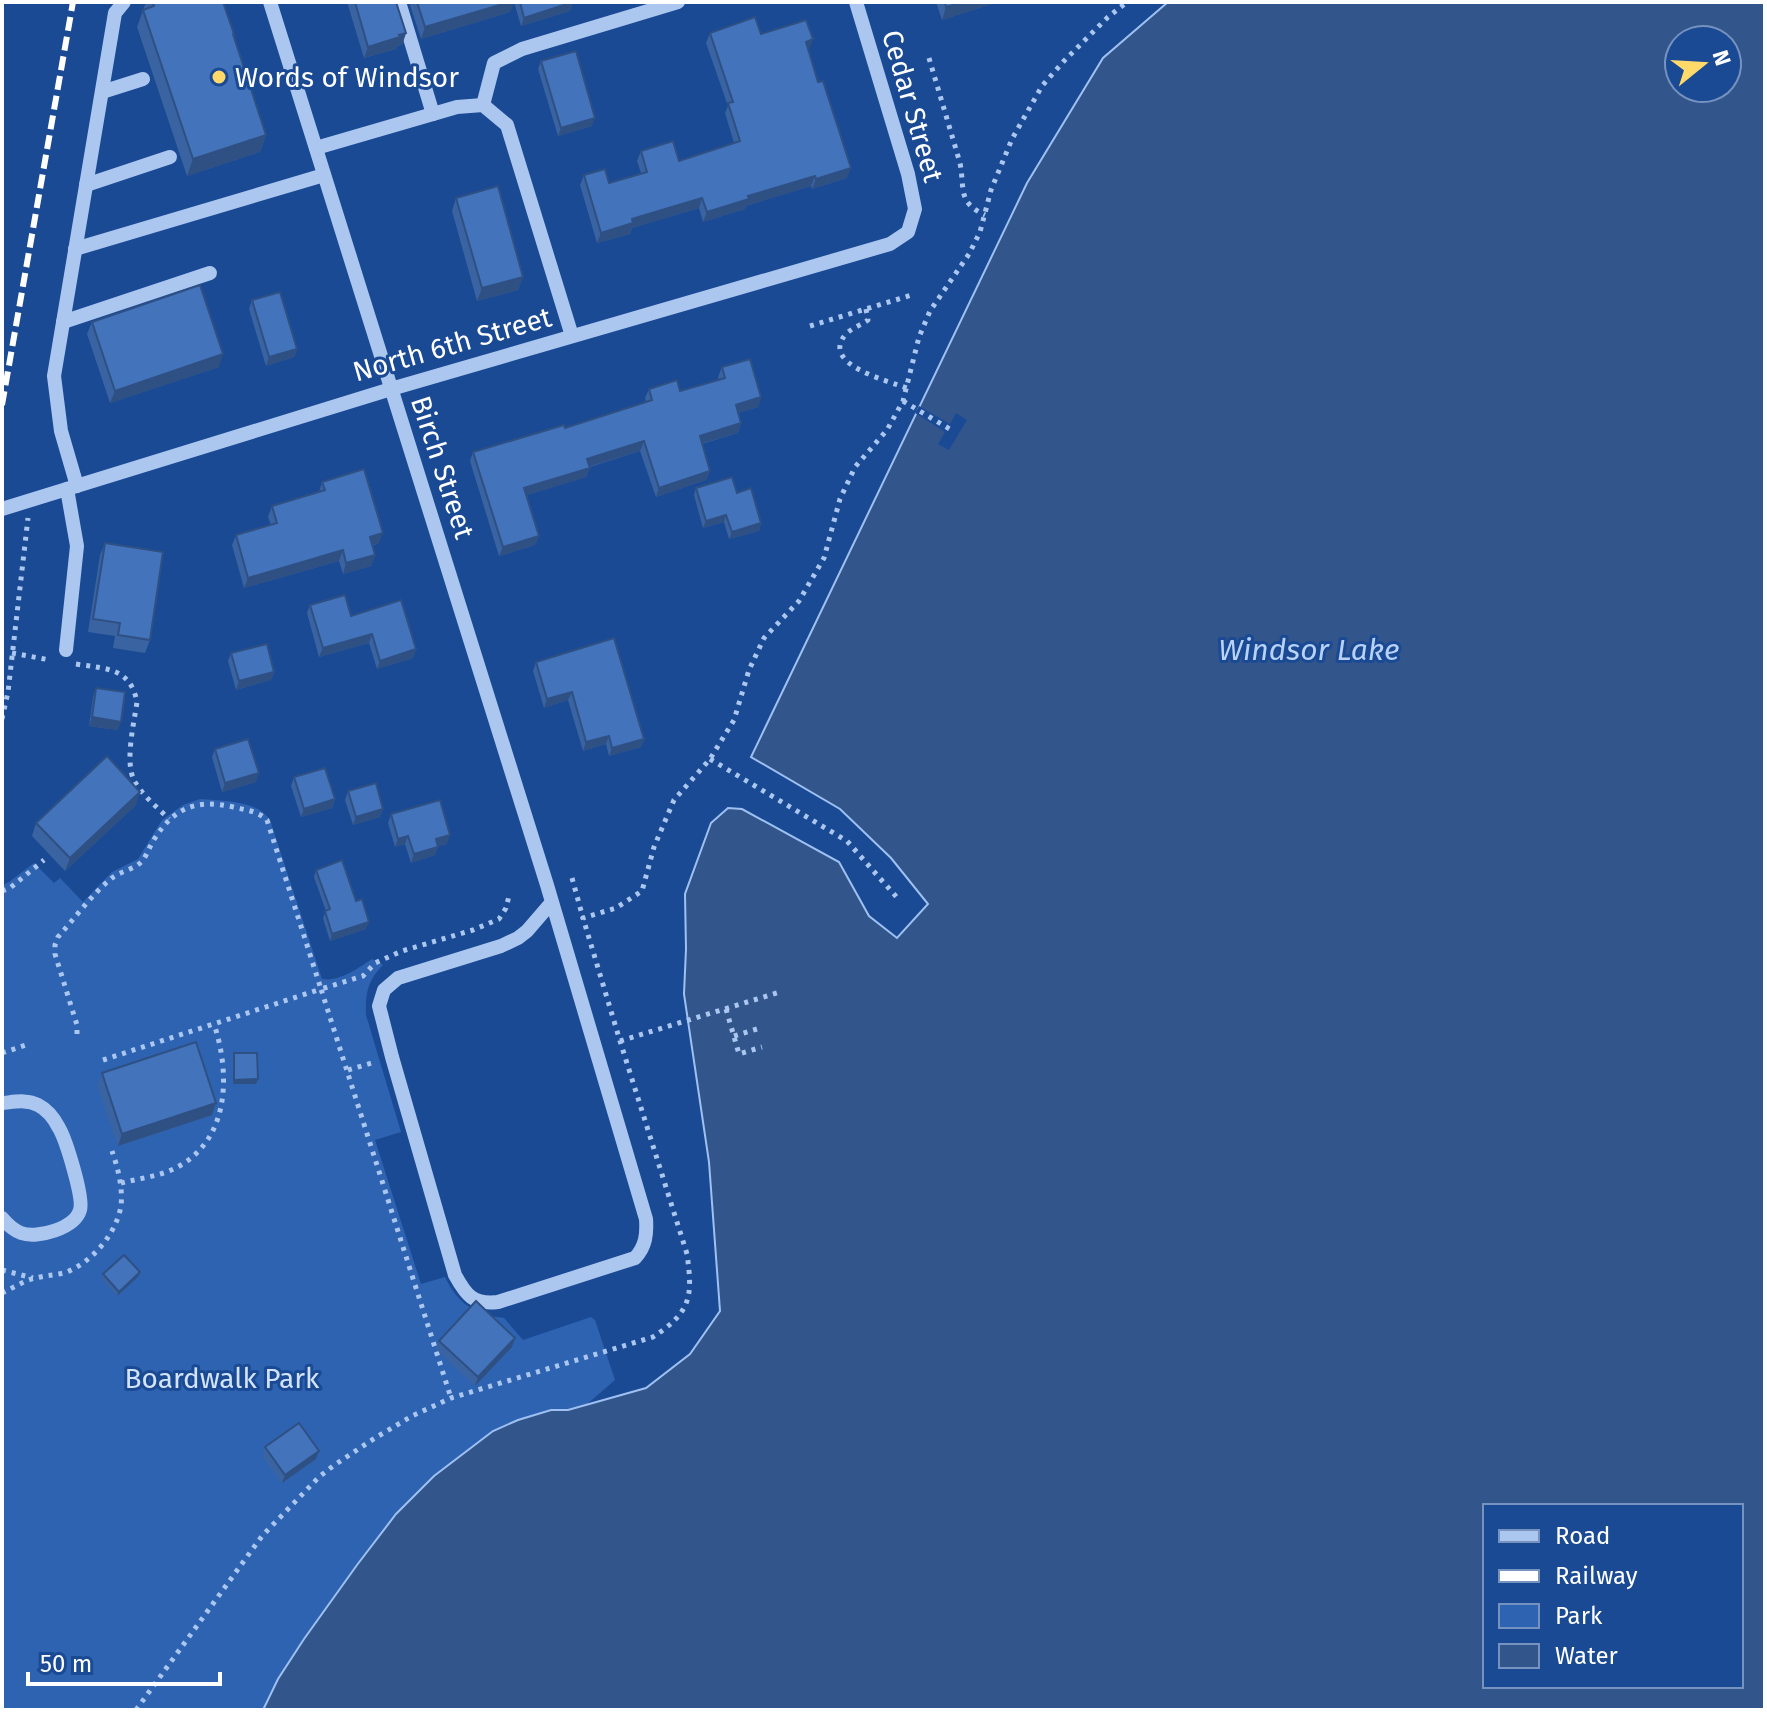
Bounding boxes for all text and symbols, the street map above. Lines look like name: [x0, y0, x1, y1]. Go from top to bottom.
north arrow: [1663, 24, 1743, 104]
street label: Cedar Street: [875, 26, 950, 187]
text: N: [1706, 47, 1737, 69]
place label: Words of Windsor: [235, 61, 459, 94]
marker: Words of Windsor: [210, 68, 228, 86]
street label: North 6th Street: [349, 300, 556, 389]
street label: Birch Street: [404, 392, 481, 544]
water label: Windsor Lake: [1218, 632, 1400, 668]
park label: Boardwalk Park: [125, 1362, 320, 1395]
legend: [1483, 1504, 1743, 1688]
text: Road: [1555, 1522, 1610, 1550]
text: Railway: [1555, 1562, 1638, 1590]
text: Park: [1555, 1602, 1603, 1630]
scale bar: [28, 1636, 220, 1686]
text: Water: [1555, 1642, 1619, 1670]
text: 50 m: [40, 1650, 92, 1678]

